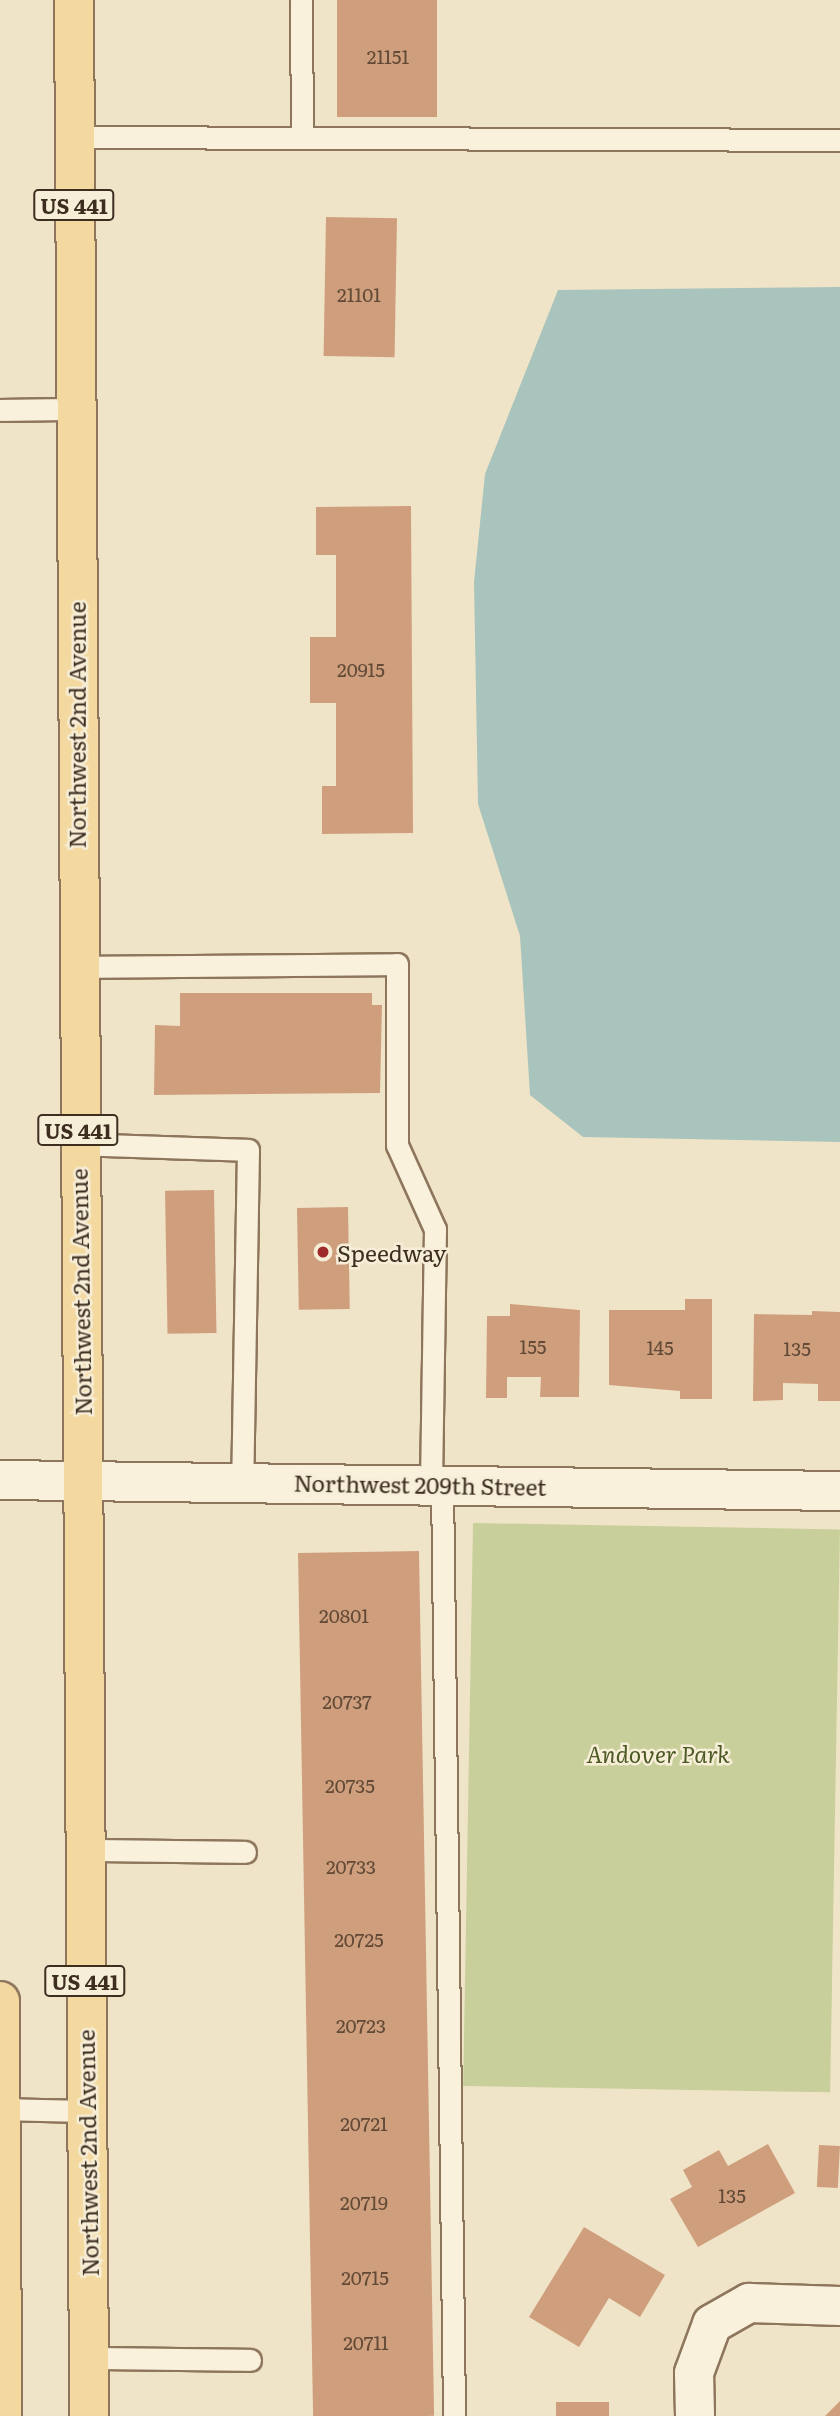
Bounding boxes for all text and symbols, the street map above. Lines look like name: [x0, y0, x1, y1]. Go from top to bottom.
house number: 21151: [367, 46, 409, 68]
road number: US 441: [32, 188, 116, 222]
house number: 21101: [337, 284, 381, 306]
street label: Northwest 2nd Avenue: [62, 601, 90, 849]
house number: 20915: [337, 659, 385, 681]
road number: US 441: [36, 1112, 120, 1148]
street label: Northwest 2nd Avenue: [64, 1168, 96, 1416]
place label: Speedway: [337, 1238, 446, 1266]
marker: Speedway: [315, 1244, 331, 1260]
house number: 155: [519, 1336, 547, 1358]
house number: 145: [646, 1337, 674, 1359]
house number: 135: [783, 1338, 811, 1360]
street label: Northwest 209th Street: [293, 1468, 547, 1500]
house number: 20801: [319, 1605, 369, 1627]
house number: 20737: [322, 1691, 372, 1713]
park label: Andover Park: [586, 1739, 730, 1767]
house number: 20735: [325, 1775, 375, 1797]
house number: 20733: [326, 1856, 376, 1878]
house number: 20725: [334, 1929, 384, 1951]
road number: US 441: [43, 1964, 127, 1998]
house number: 20723: [336, 2015, 386, 2037]
street label: Northwest 2nd Avenue: [71, 2029, 103, 2277]
house number: 20721: [340, 2113, 388, 2135]
house number: 135: [718, 2185, 746, 2207]
house number: 20719: [340, 2192, 388, 2214]
house number: 20715: [341, 2267, 389, 2289]
house number: 20711: [343, 2332, 389, 2354]

